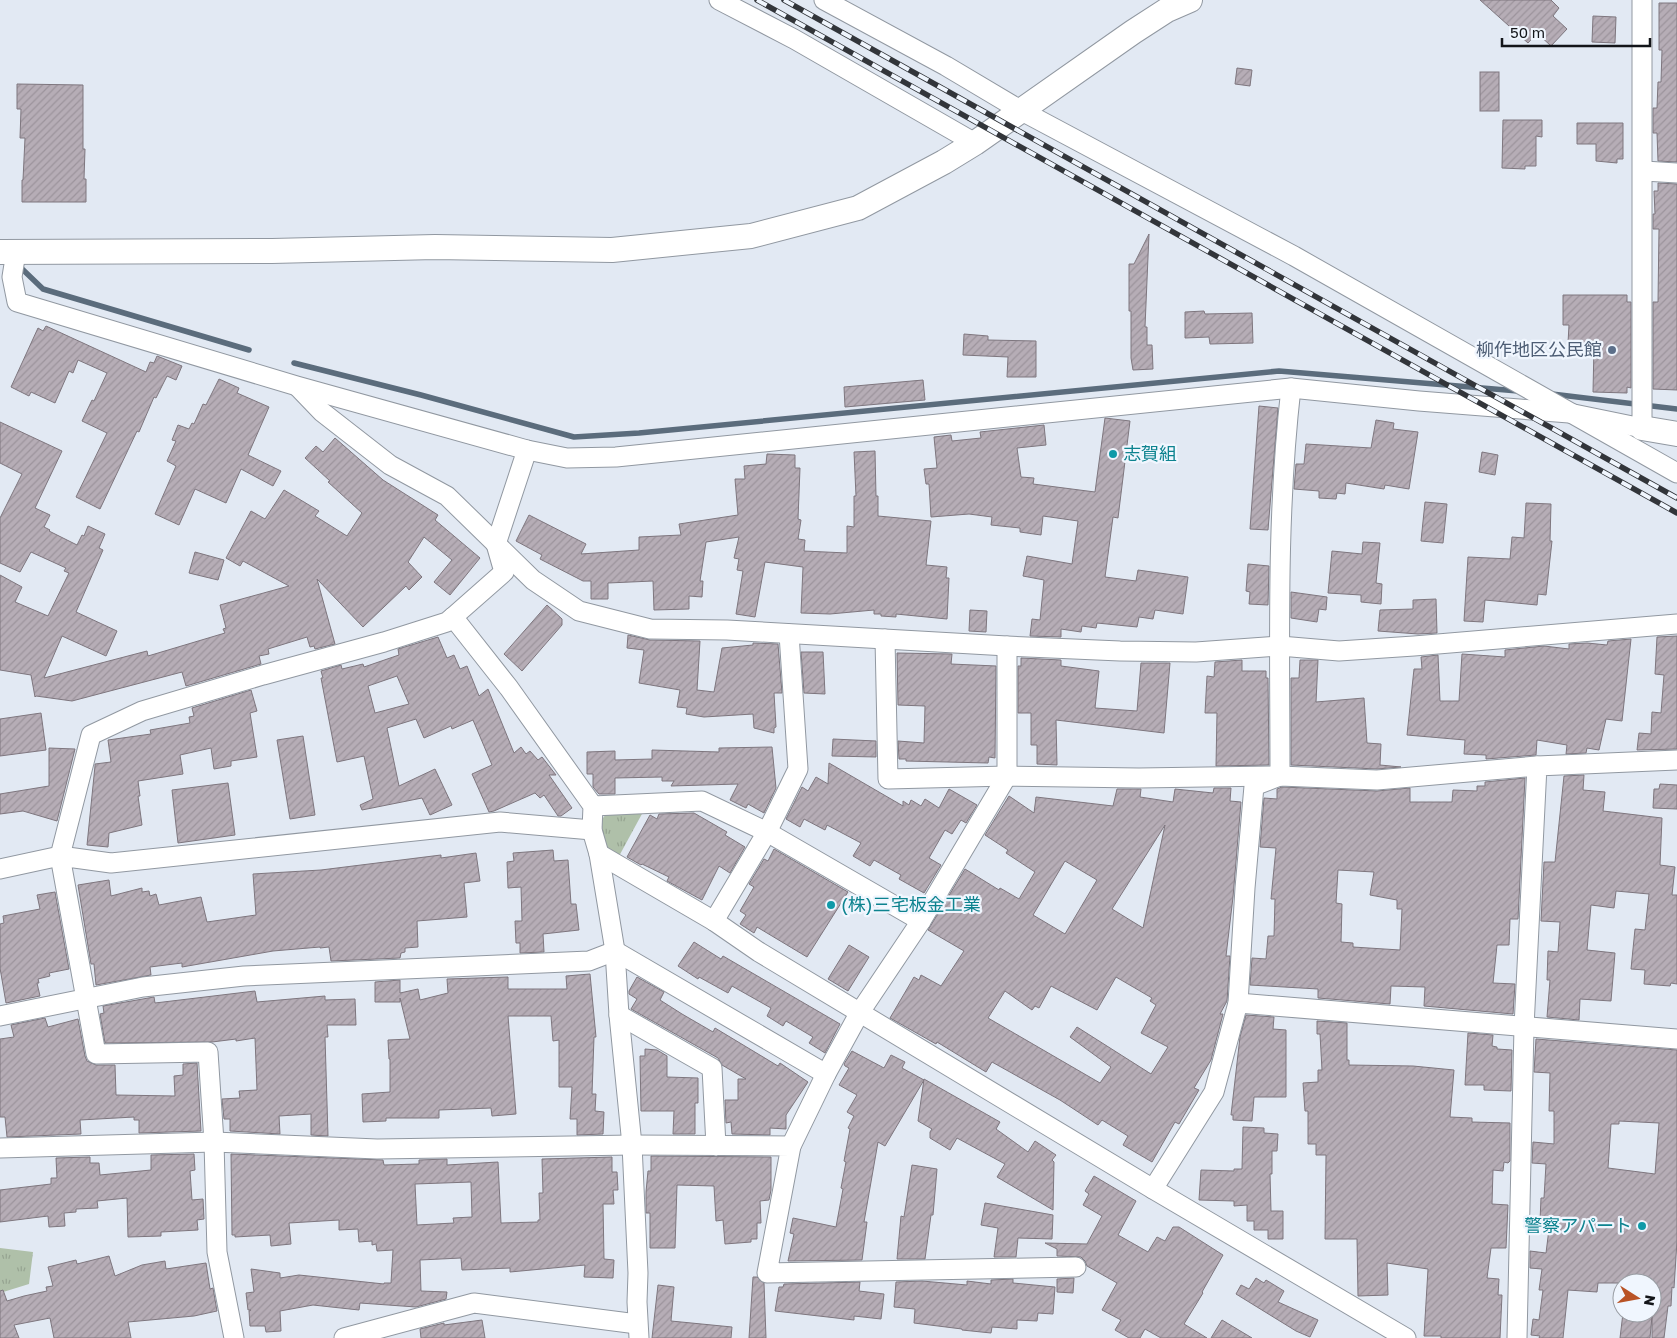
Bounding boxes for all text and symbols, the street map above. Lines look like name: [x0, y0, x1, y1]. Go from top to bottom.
scale bar: [1502, 15, 1650, 47]
text: 50 m: [1510, 23, 1545, 41]
place label: 柳作地区公民館: [1476, 338, 1602, 360]
marker: 柳作地区公民館: [1606, 344, 1618, 356]
place label: 志賀組: [1123, 442, 1177, 464]
marker: 志賀組: [1107, 448, 1119, 460]
place label: (株)三宅板金工業: [841, 893, 981, 915]
marker: (株)三宅板金工業: [825, 899, 837, 911]
place label: 警察アパート: [1524, 1214, 1632, 1236]
marker: 警察アパート: [1636, 1220, 1648, 1232]
north arrow: [1612, 1273, 1662, 1323]
text: N: [1641, 1294, 1660, 1307]

